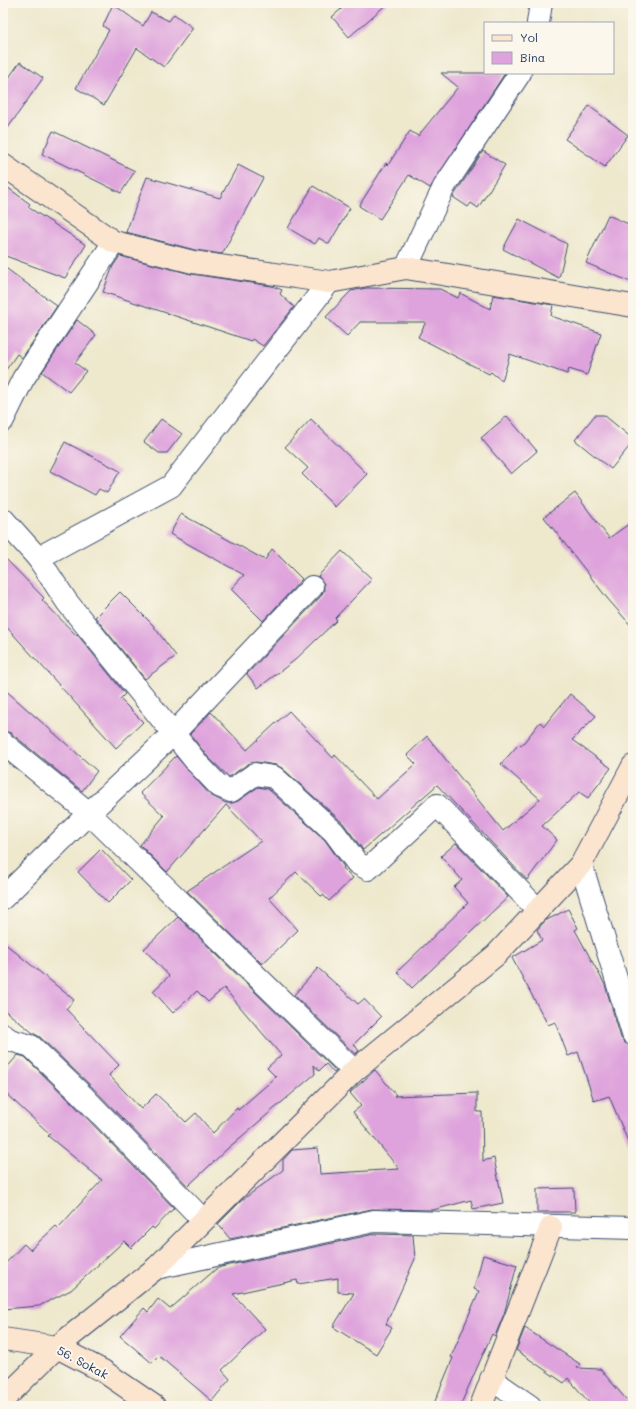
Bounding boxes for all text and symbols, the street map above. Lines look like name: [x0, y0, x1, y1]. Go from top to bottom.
legend: [484, 22, 614, 74]
text: Yol: [520, 29, 538, 45]
text: Bina: [520, 49, 545, 65]
street label: 56. Sokak: [55, 1342, 111, 1382]

